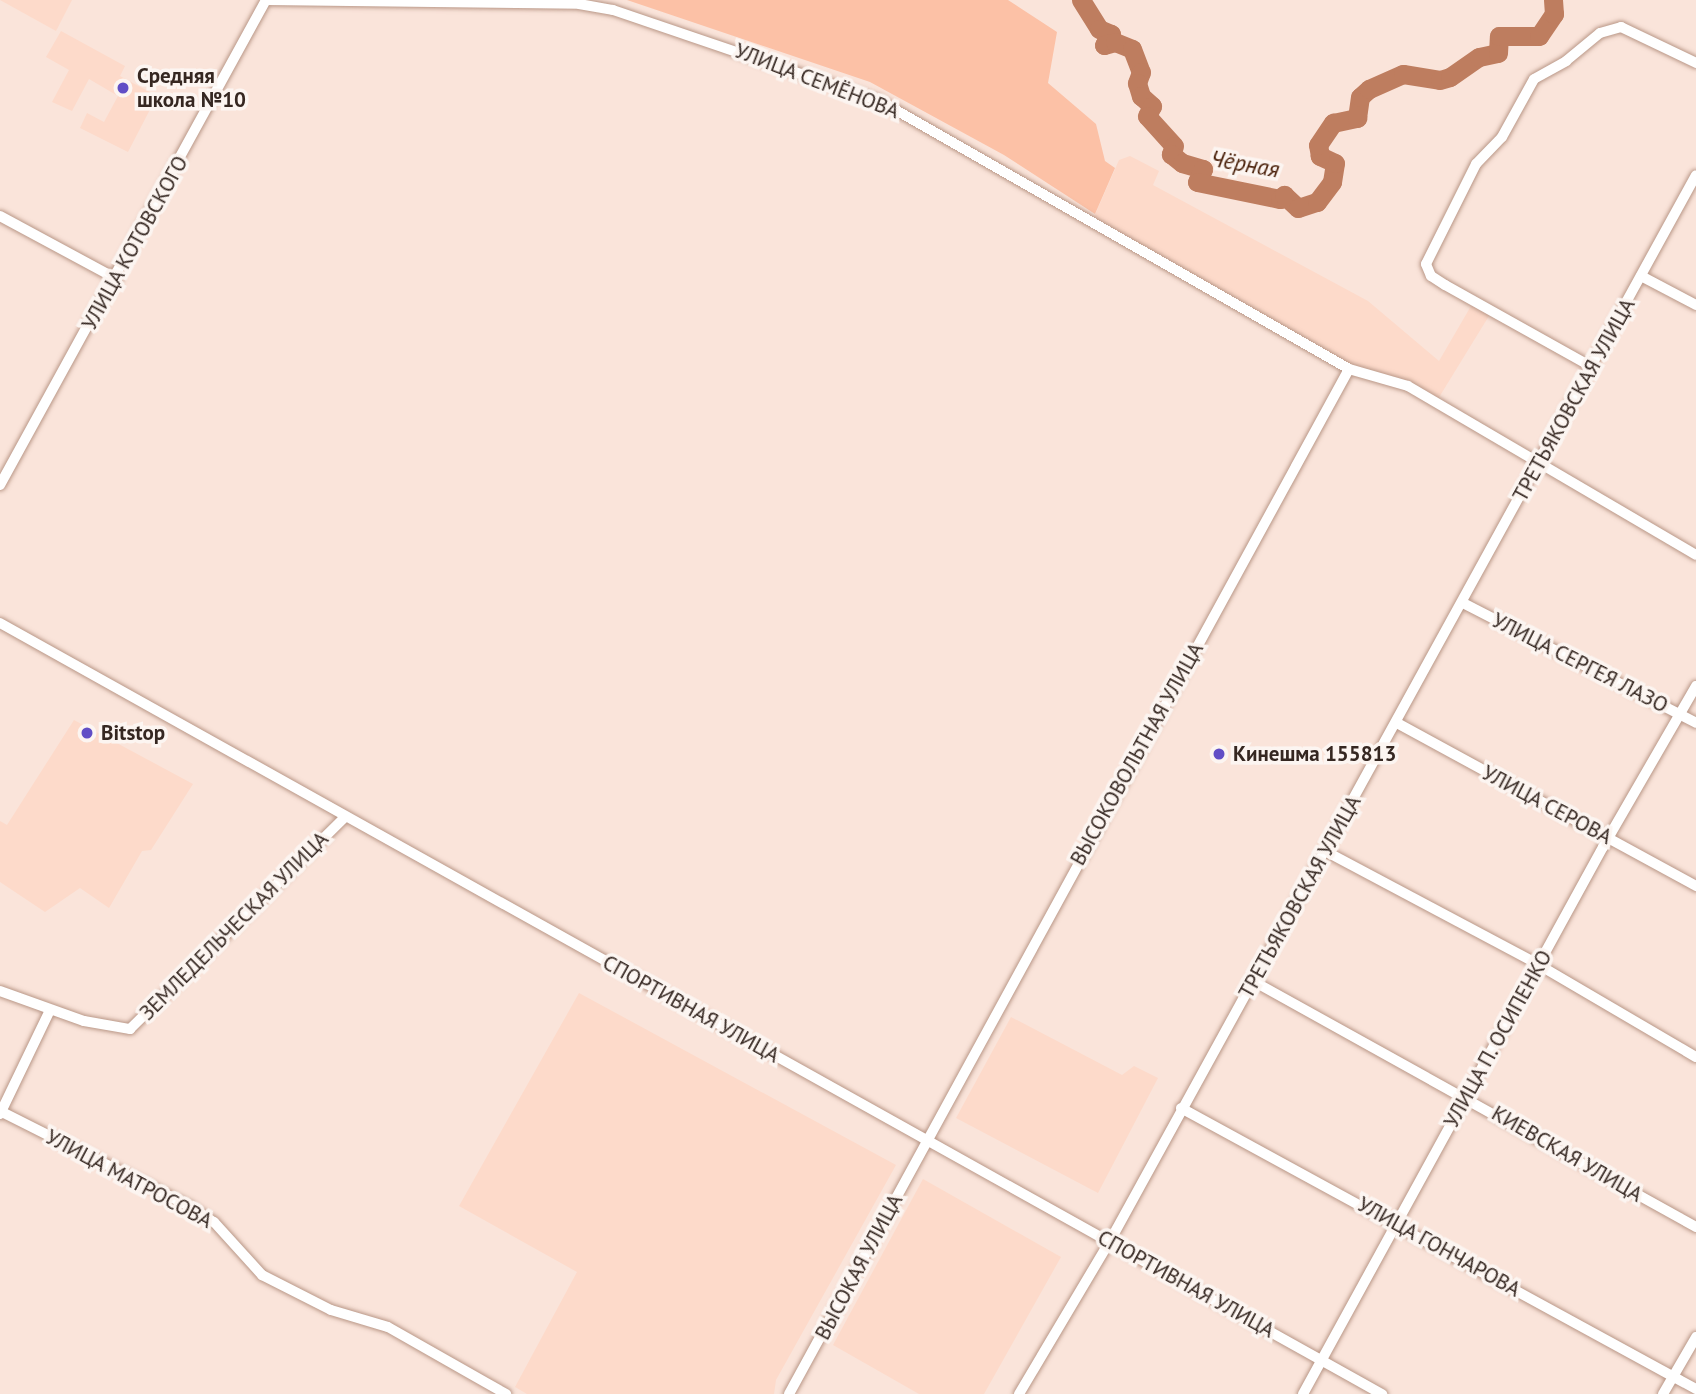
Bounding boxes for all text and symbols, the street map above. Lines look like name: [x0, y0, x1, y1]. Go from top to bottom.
street label: УЛИЦА СЕМЁНОВА: [731, 38, 903, 124]
place label: Средняя школа №10: [137, 63, 246, 113]
marker: Средняя школа №10: [115, 80, 131, 96]
water label: Чёрная: [1208, 144, 1282, 184]
street label: УЛИЦА КОТОВСКОГО: [77, 151, 193, 335]
street label: ТРЕТЬЯКОВСКАЯ УЛИЦА: [1508, 294, 1640, 506]
street label: УЛИЦА СЕРГЕЯ ЛАЗО: [1487, 608, 1673, 718]
street label: ВЫСОКОВОЛЬТНАЯ УЛИЦА: [1065, 638, 1209, 870]
place label: Bitstop: [101, 720, 165, 746]
marker: Bitstop: [79, 725, 95, 741]
place label: Кинешма 155813: [1233, 741, 1396, 767]
marker: Кинешма 155813: [1211, 746, 1227, 762]
street label: УЛИЦА СЕРОВА: [1477, 760, 1617, 850]
street label: ТРЕТЬЯКОВСКАЯ УЛИЦА: [1234, 791, 1366, 1003]
street label: ЗЕМЛЕДЕЛЬЧЕСКАЯ УЛИЦА: [134, 826, 334, 1026]
street label: УЛИЦА П. ОСИПЕНКО: [1438, 945, 1558, 1133]
street label: СПОРТИВНАЯ УЛИЦА: [598, 950, 784, 1068]
street label: КИЕВСКАЯ УЛИЦА: [1487, 1100, 1647, 1208]
street label: УЛИЦА МАТРОСОВА: [41, 1124, 217, 1234]
street label: ВЫСОКАЯ УЛИЦА: [810, 1190, 908, 1344]
street label: УЛИЦА ГОНЧАРОВА: [1353, 1192, 1525, 1302]
street label: СПОРТИВНАЯ УЛИЦА: [1093, 1225, 1279, 1343]

